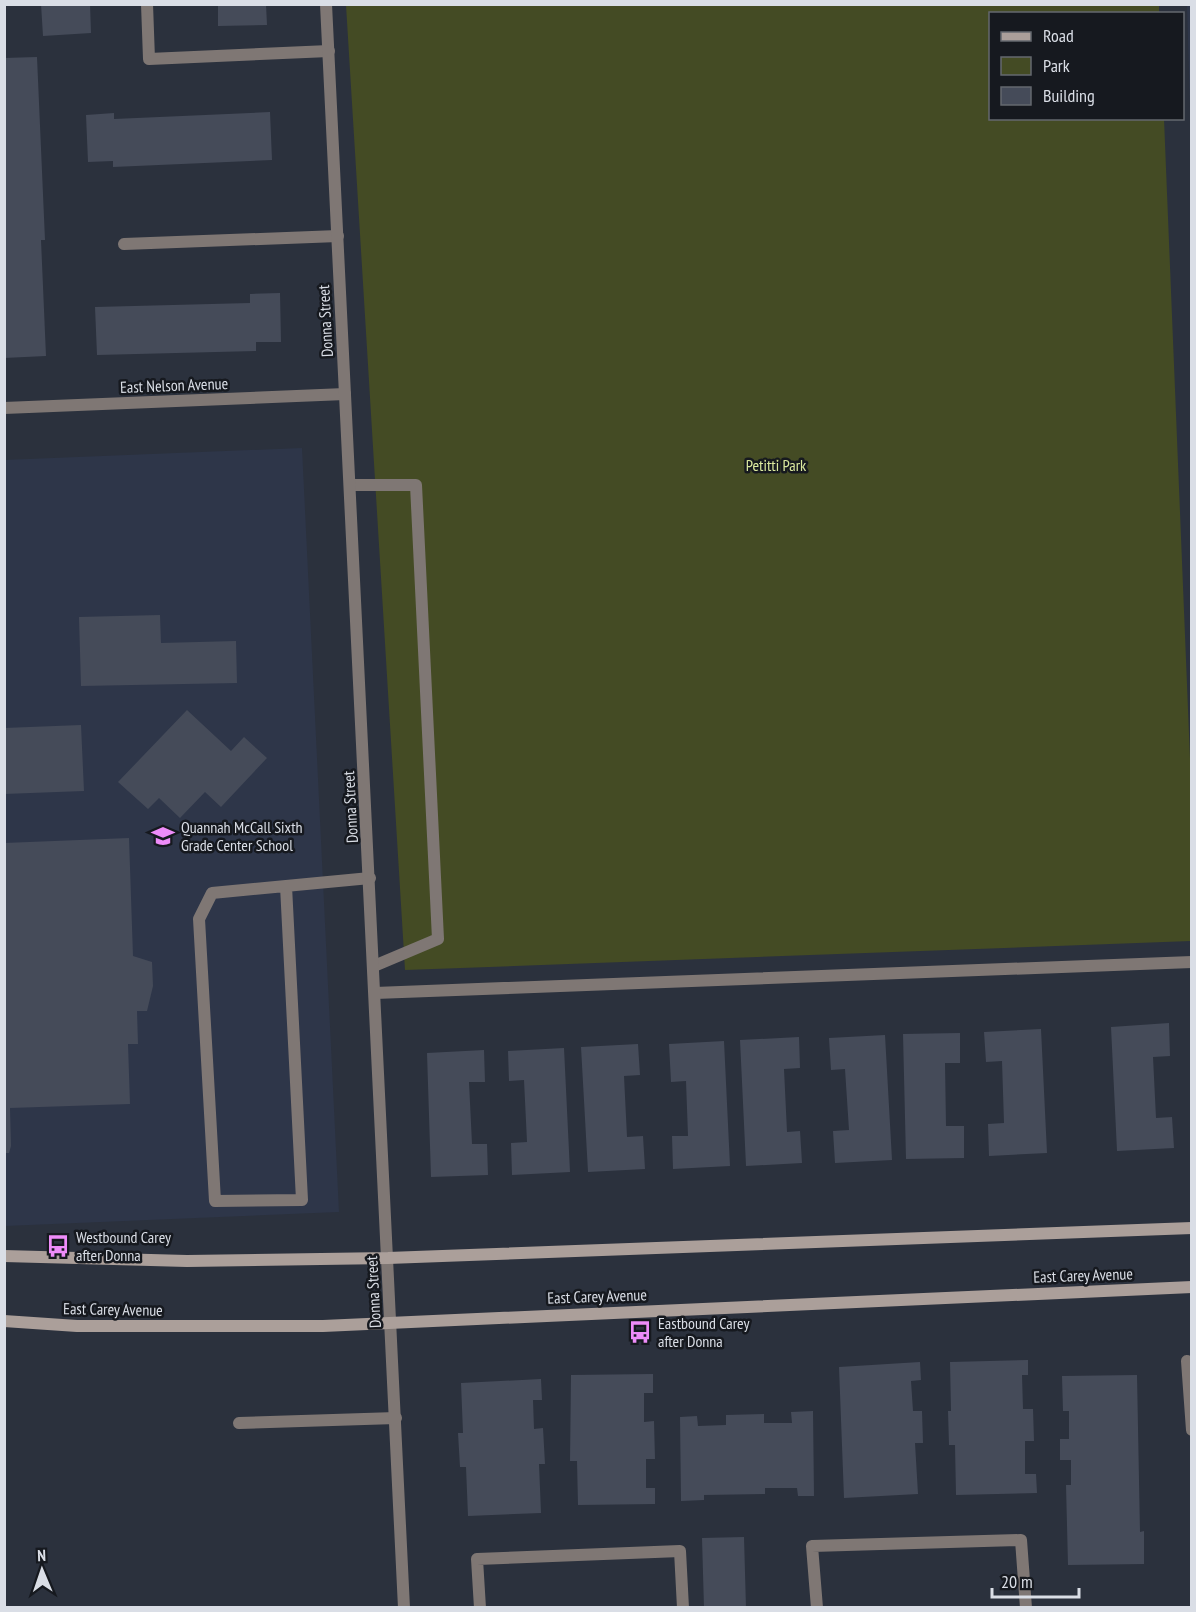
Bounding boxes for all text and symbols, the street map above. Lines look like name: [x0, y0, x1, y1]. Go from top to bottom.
legend: [989, 12, 1184, 120]
text: Road: [1043, 24, 1074, 47]
text: Park: [1043, 54, 1070, 77]
text: Building: [1043, 84, 1095, 107]
street label: Donna Street: [313, 284, 337, 358]
street label: East Nelson Avenue: [120, 373, 228, 397]
park label: Petitti Park: [746, 455, 807, 475]
street label: Donna Street: [338, 770, 362, 844]
place label: Quannah McCall Sixth Grade Center School: [181, 817, 303, 855]
school or university icon: Quannah McCall Sixth Grade Center School: [150, 823, 176, 849]
place label: Westbound Carey after Donna: [76, 1227, 171, 1265]
bus stop icon: Westbound Carey after Donna: [45, 1233, 71, 1259]
street label: Donna Street: [361, 1255, 385, 1329]
street label: East Carey Avenue: [1033, 1263, 1133, 1287]
street label: East Carey Avenue: [547, 1284, 647, 1308]
street label: East Carey Avenue: [63, 1298, 163, 1320]
place label: Eastbound Carey after Donna: [658, 1313, 749, 1351]
bus stop icon: Eastbound Carey after Donna: [627, 1319, 653, 1345]
north arrow: [12, 1540, 72, 1600]
text: N: [37, 1545, 46, 1565]
scale bar: [992, 1561, 1079, 1599]
text: 20 m: [1001, 1570, 1033, 1593]

